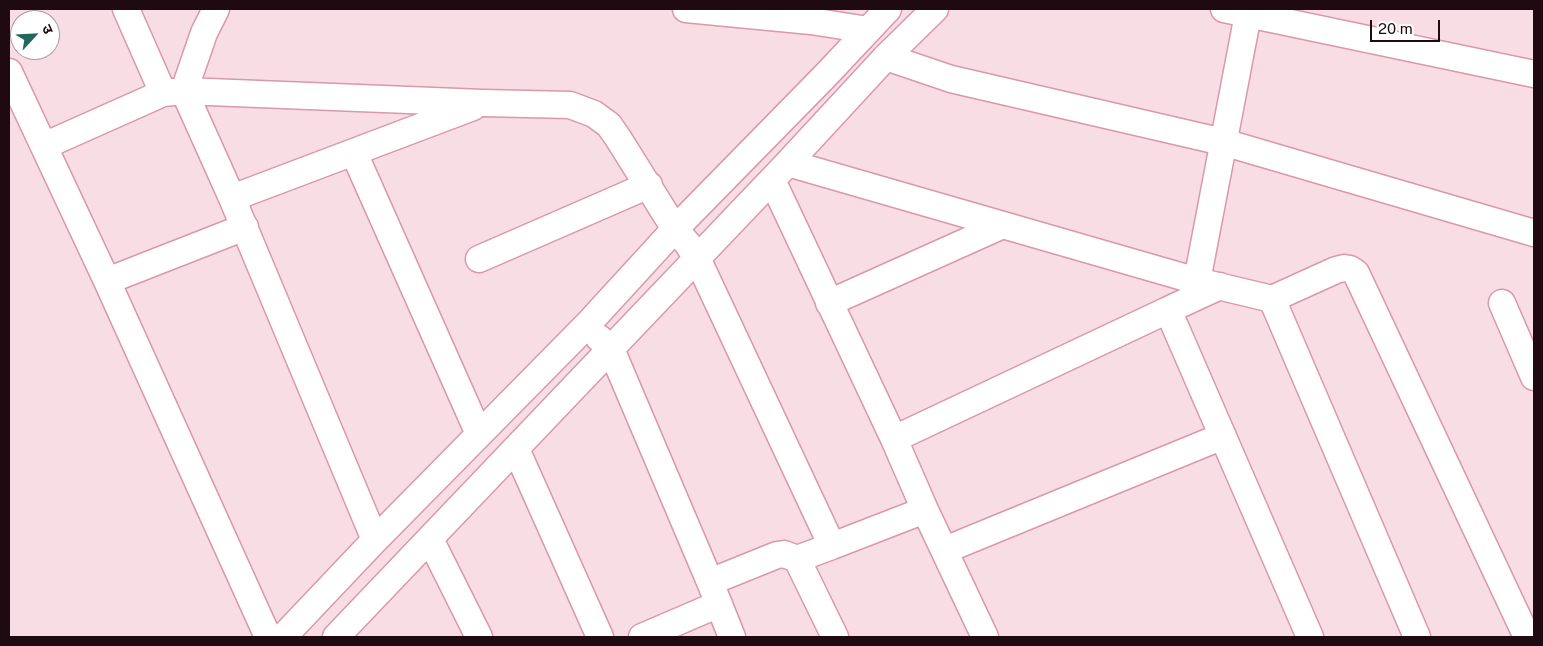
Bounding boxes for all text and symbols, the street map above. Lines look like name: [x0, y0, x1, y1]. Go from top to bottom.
north arrow: [10, 10, 60, 60]
scale bar: [1373, 10, 1443, 42]
text: 20 m: [1378, 20, 1413, 37]
text: उ: [39, 22, 57, 36]

